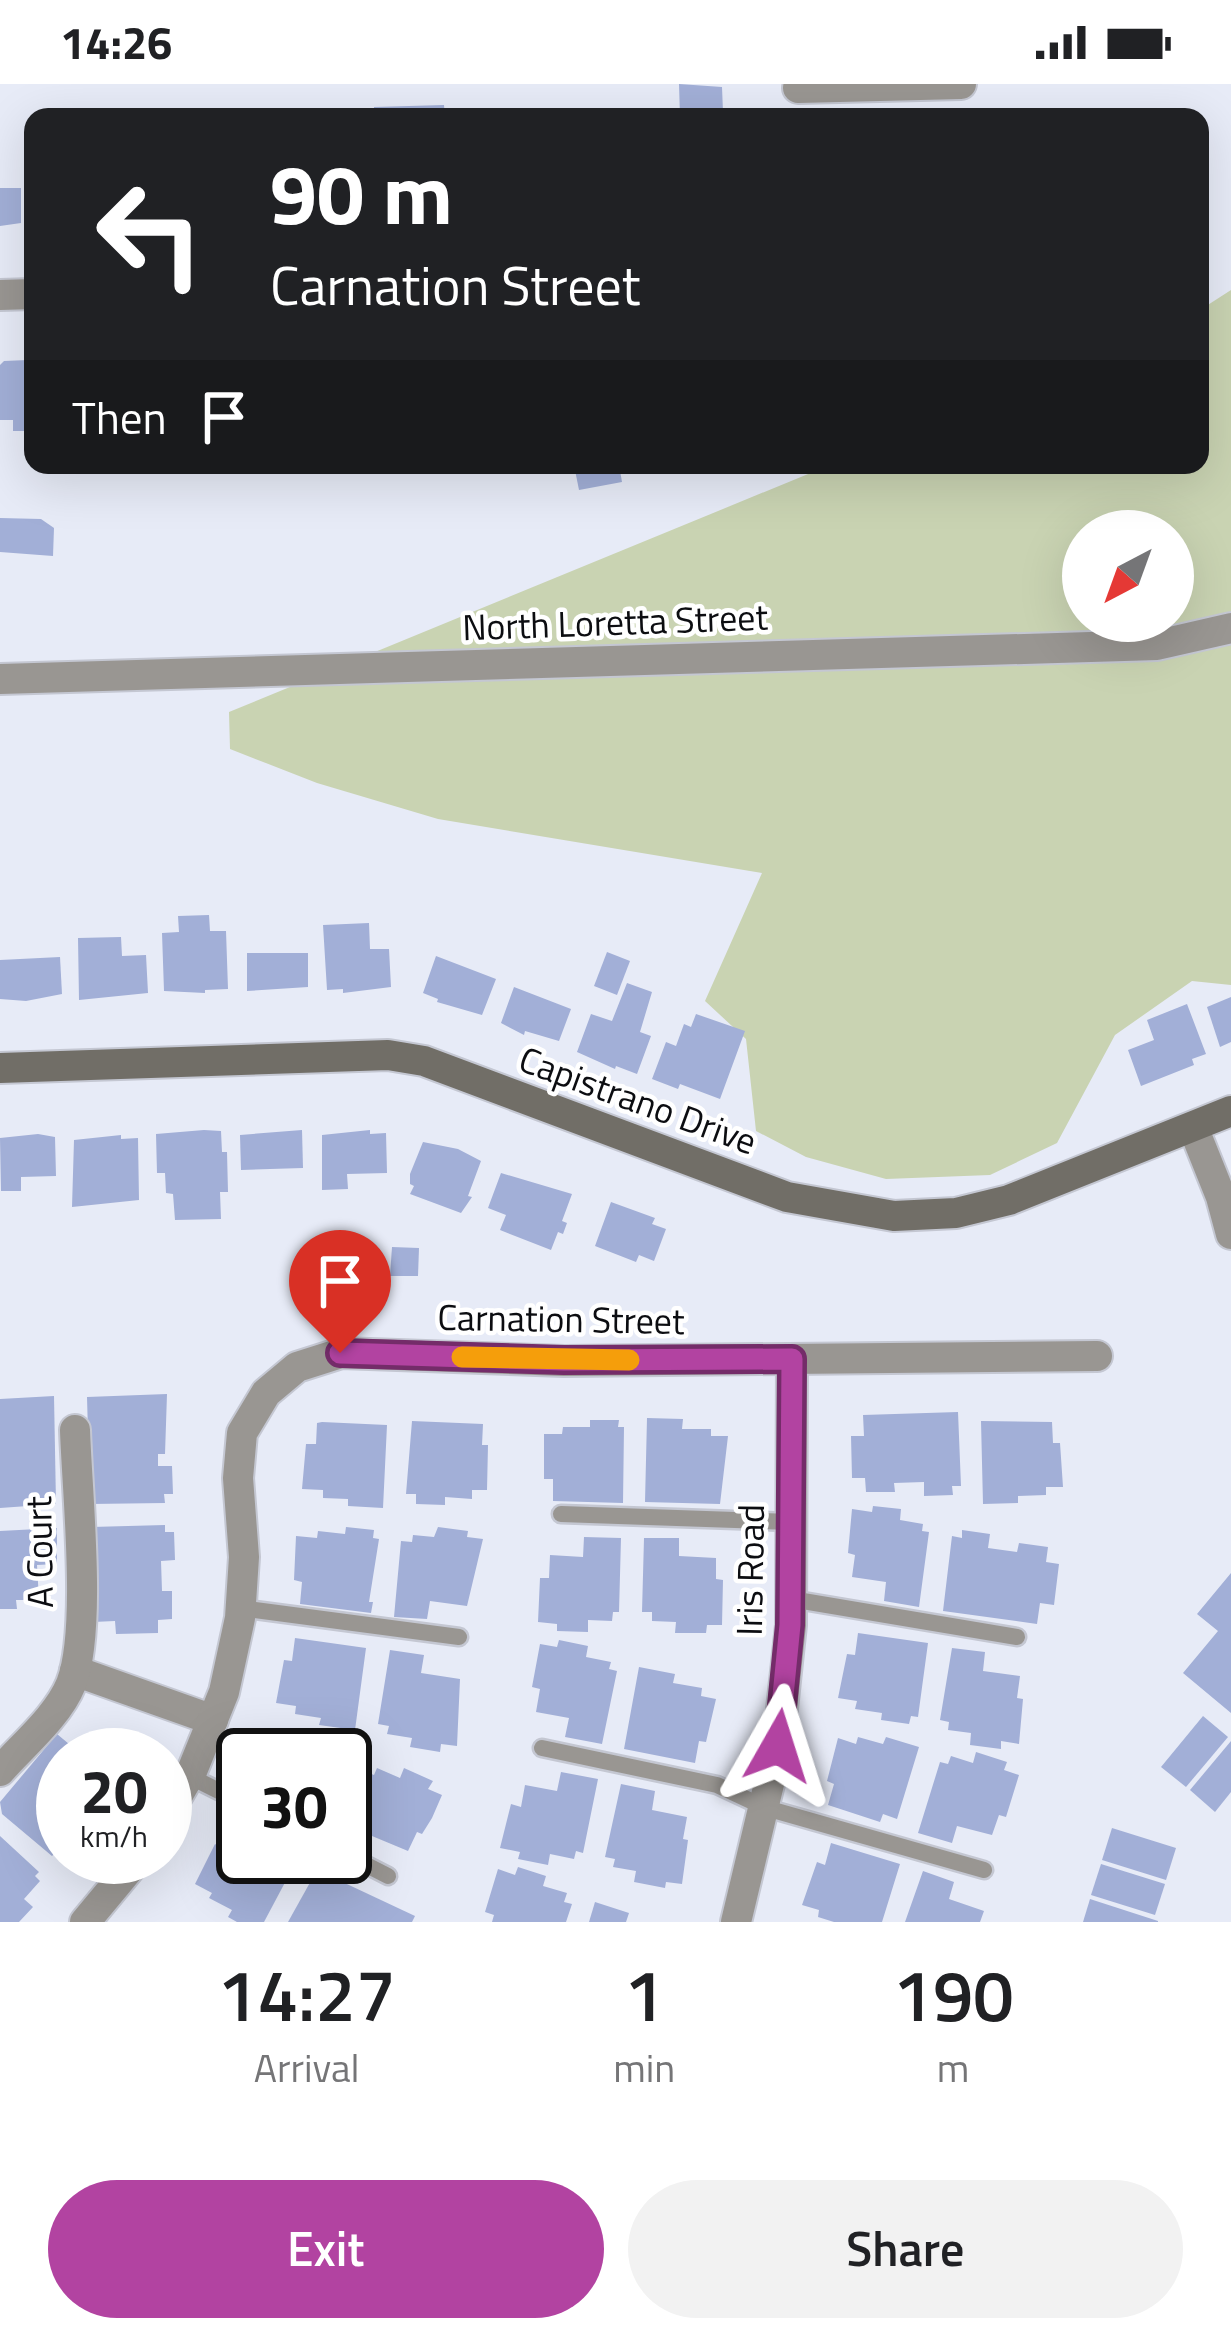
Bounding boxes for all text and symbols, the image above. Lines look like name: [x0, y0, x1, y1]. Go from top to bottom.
text: 14:26: [60, 8, 172, 76]
text: 90 m: [270, 129, 453, 257]
icon: left: [72, 156, 228, 312]
text: Carnation Street: [270, 244, 641, 326]
text: Then: [72, 383, 167, 451]
icon: arrive: [191, 384, 257, 450]
north arrow: [1062, 510, 1194, 642]
map controls: [1062, 510, 1194, 642]
street label: North Loretta Street: [461, 589, 769, 654]
street label: Capistrano Drive: [512, 1031, 765, 1168]
pin: [289, 1230, 391, 1353]
icon: arrive: [307, 1248, 373, 1314]
street label: Carnation Street: [437, 1289, 685, 1348]
street label: A Court: [10, 1495, 67, 1608]
street label: Iris Road: [721, 1504, 778, 1636]
position arrow: [715, 1683, 841, 1809]
speed limit sign: 30: [216, 1728, 372, 1884]
text: 20: [80, 1745, 148, 1836]
text: km/h: [80, 1813, 148, 1859]
text: 14:27: [217, 1939, 396, 2049]
text: 1: [624, 1939, 664, 2049]
text: 190: [893, 1939, 1014, 2049]
text: Arrival: [254, 2038, 360, 2097]
text: min: [613, 2038, 675, 2097]
text: m: [937, 2038, 969, 2097]
button: Exit: [48, 2180, 604, 2318]
button: Share: [628, 2180, 1183, 2318]

